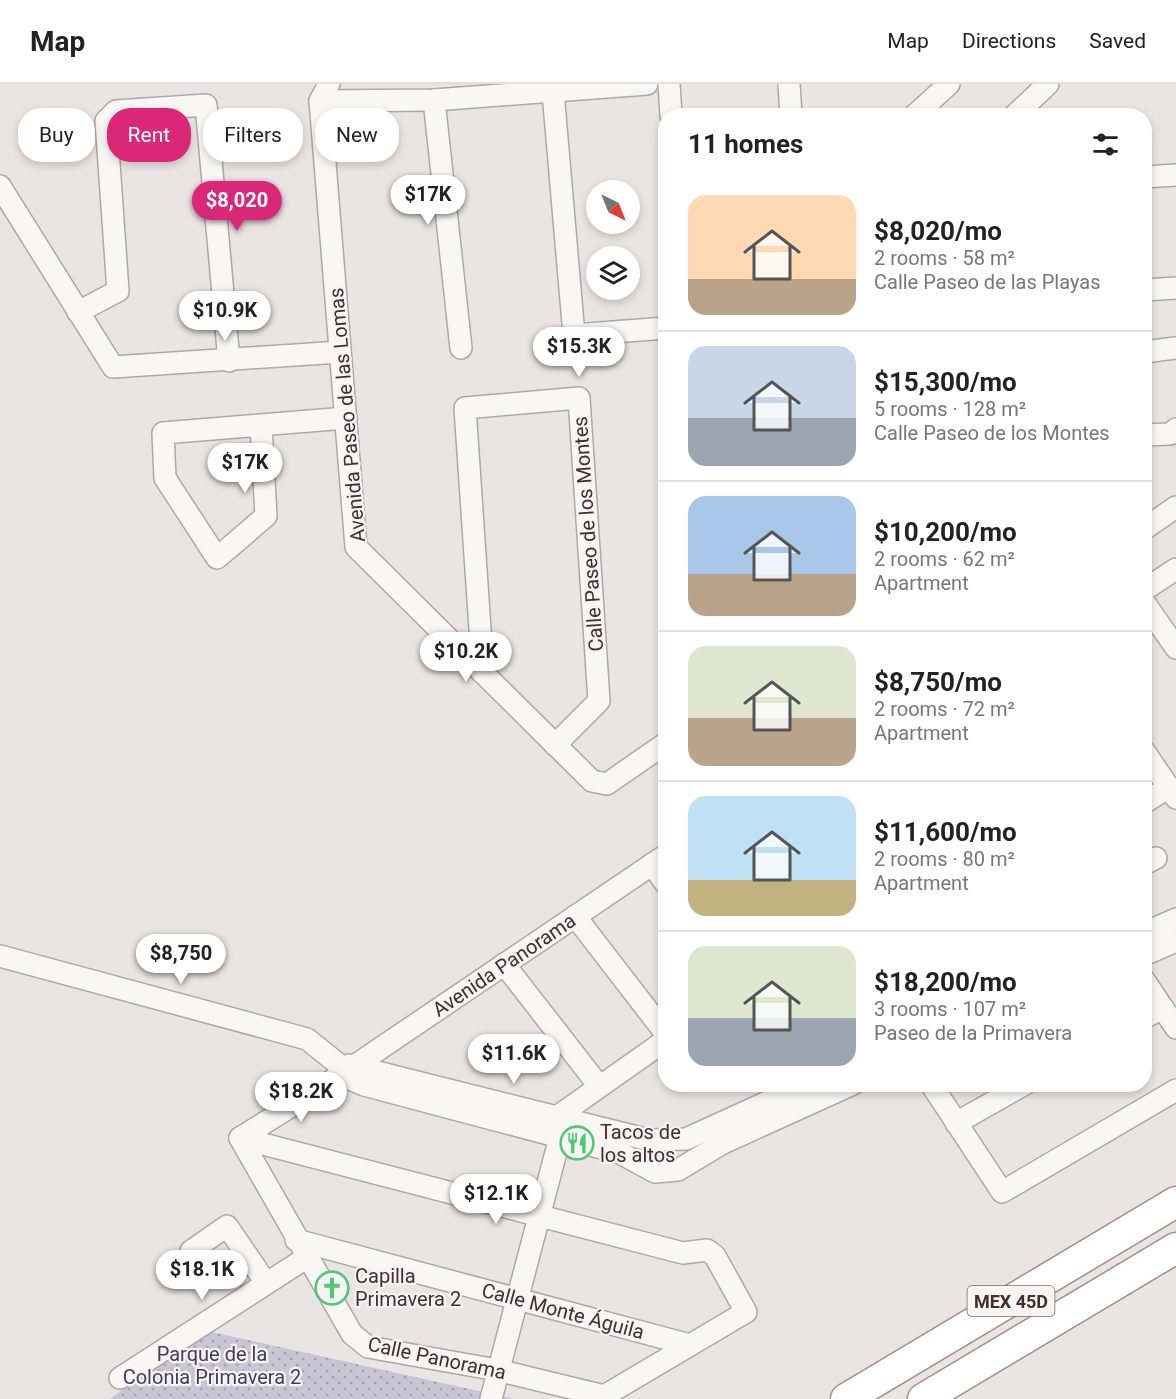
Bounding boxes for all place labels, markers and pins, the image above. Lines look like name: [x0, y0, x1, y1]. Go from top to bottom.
pin: $17K: [392, 175, 464, 226]
pin: $8,020: [188, 181, 286, 232]
pin: $10.9K: [176, 291, 274, 342]
pin: $15.3K: [530, 327, 628, 378]
pin: $17K: [209, 443, 281, 494]
pin: $10.2K: [417, 632, 515, 683]
pin: $8,750: [132, 934, 230, 985]
pin: $11.6K: [465, 1034, 563, 1085]
pin: $18.2K: [252, 1072, 350, 1123]
place label: Tacos de los altos: [600, 1120, 681, 1167]
restaurant icon: Tacos de los altos: [559, 1125, 595, 1161]
pin: $12.1K: [447, 1174, 545, 1225]
pin: $18.1K: [153, 1250, 251, 1301]
place label: Capilla Primavera 2: [355, 1264, 461, 1311]
church icon: Capilla Primavera 2: [314, 1270, 350, 1306]

